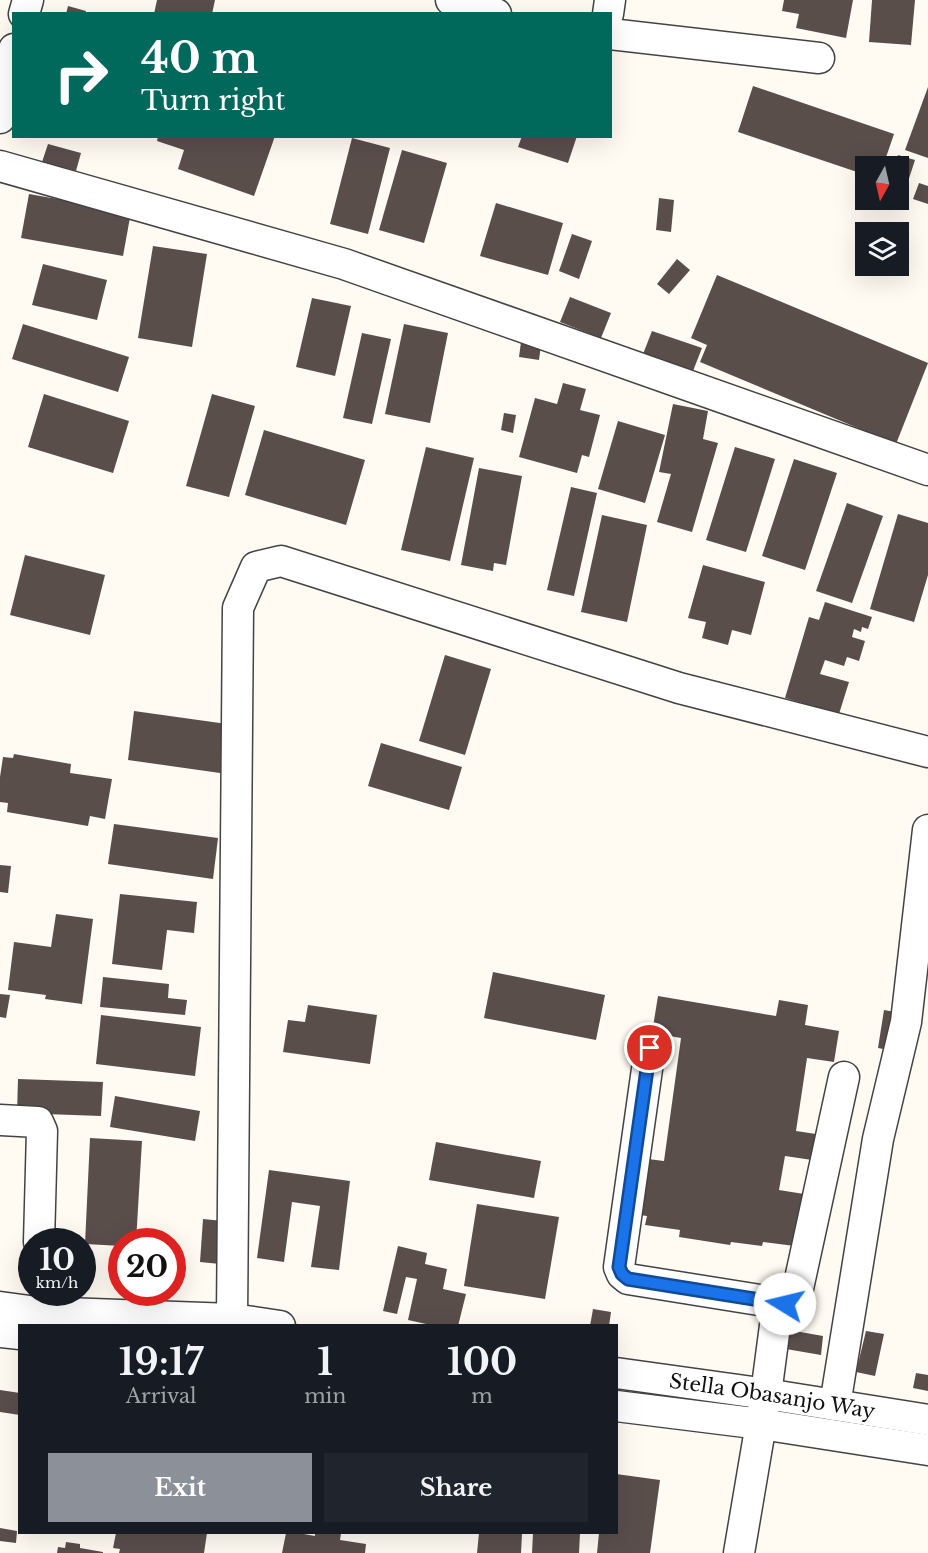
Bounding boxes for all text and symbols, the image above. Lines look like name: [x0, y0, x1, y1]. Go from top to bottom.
text: 40 m: [141, 32, 258, 84]
icon: right: [42, 36, 120, 114]
text: Turn right: [141, 84, 285, 117]
north arrow: [855, 156, 909, 210]
map controls: [855, 156, 909, 276]
button: layers: [855, 222, 909, 276]
pin: [624, 1022, 675, 1073]
icon: arrive: [633, 1031, 666, 1064]
speed limit sign: 20: [108, 1228, 186, 1306]
text: 10: [39, 1241, 75, 1278]
position arrow: [753, 1272, 817, 1336]
text: km/h: [36, 1273, 78, 1292]
text: 19:17: [119, 1340, 203, 1385]
text: 1: [317, 1340, 333, 1385]
text: 100: [447, 1340, 517, 1385]
street label: Stella Obasanjo Way: [668, 1369, 877, 1423]
text: Arrival: [126, 1384, 196, 1408]
text: min: [304, 1384, 346, 1408]
text: m: [471, 1384, 493, 1408]
button: Exit: [48, 1453, 312, 1522]
button: Share: [324, 1453, 588, 1522]

